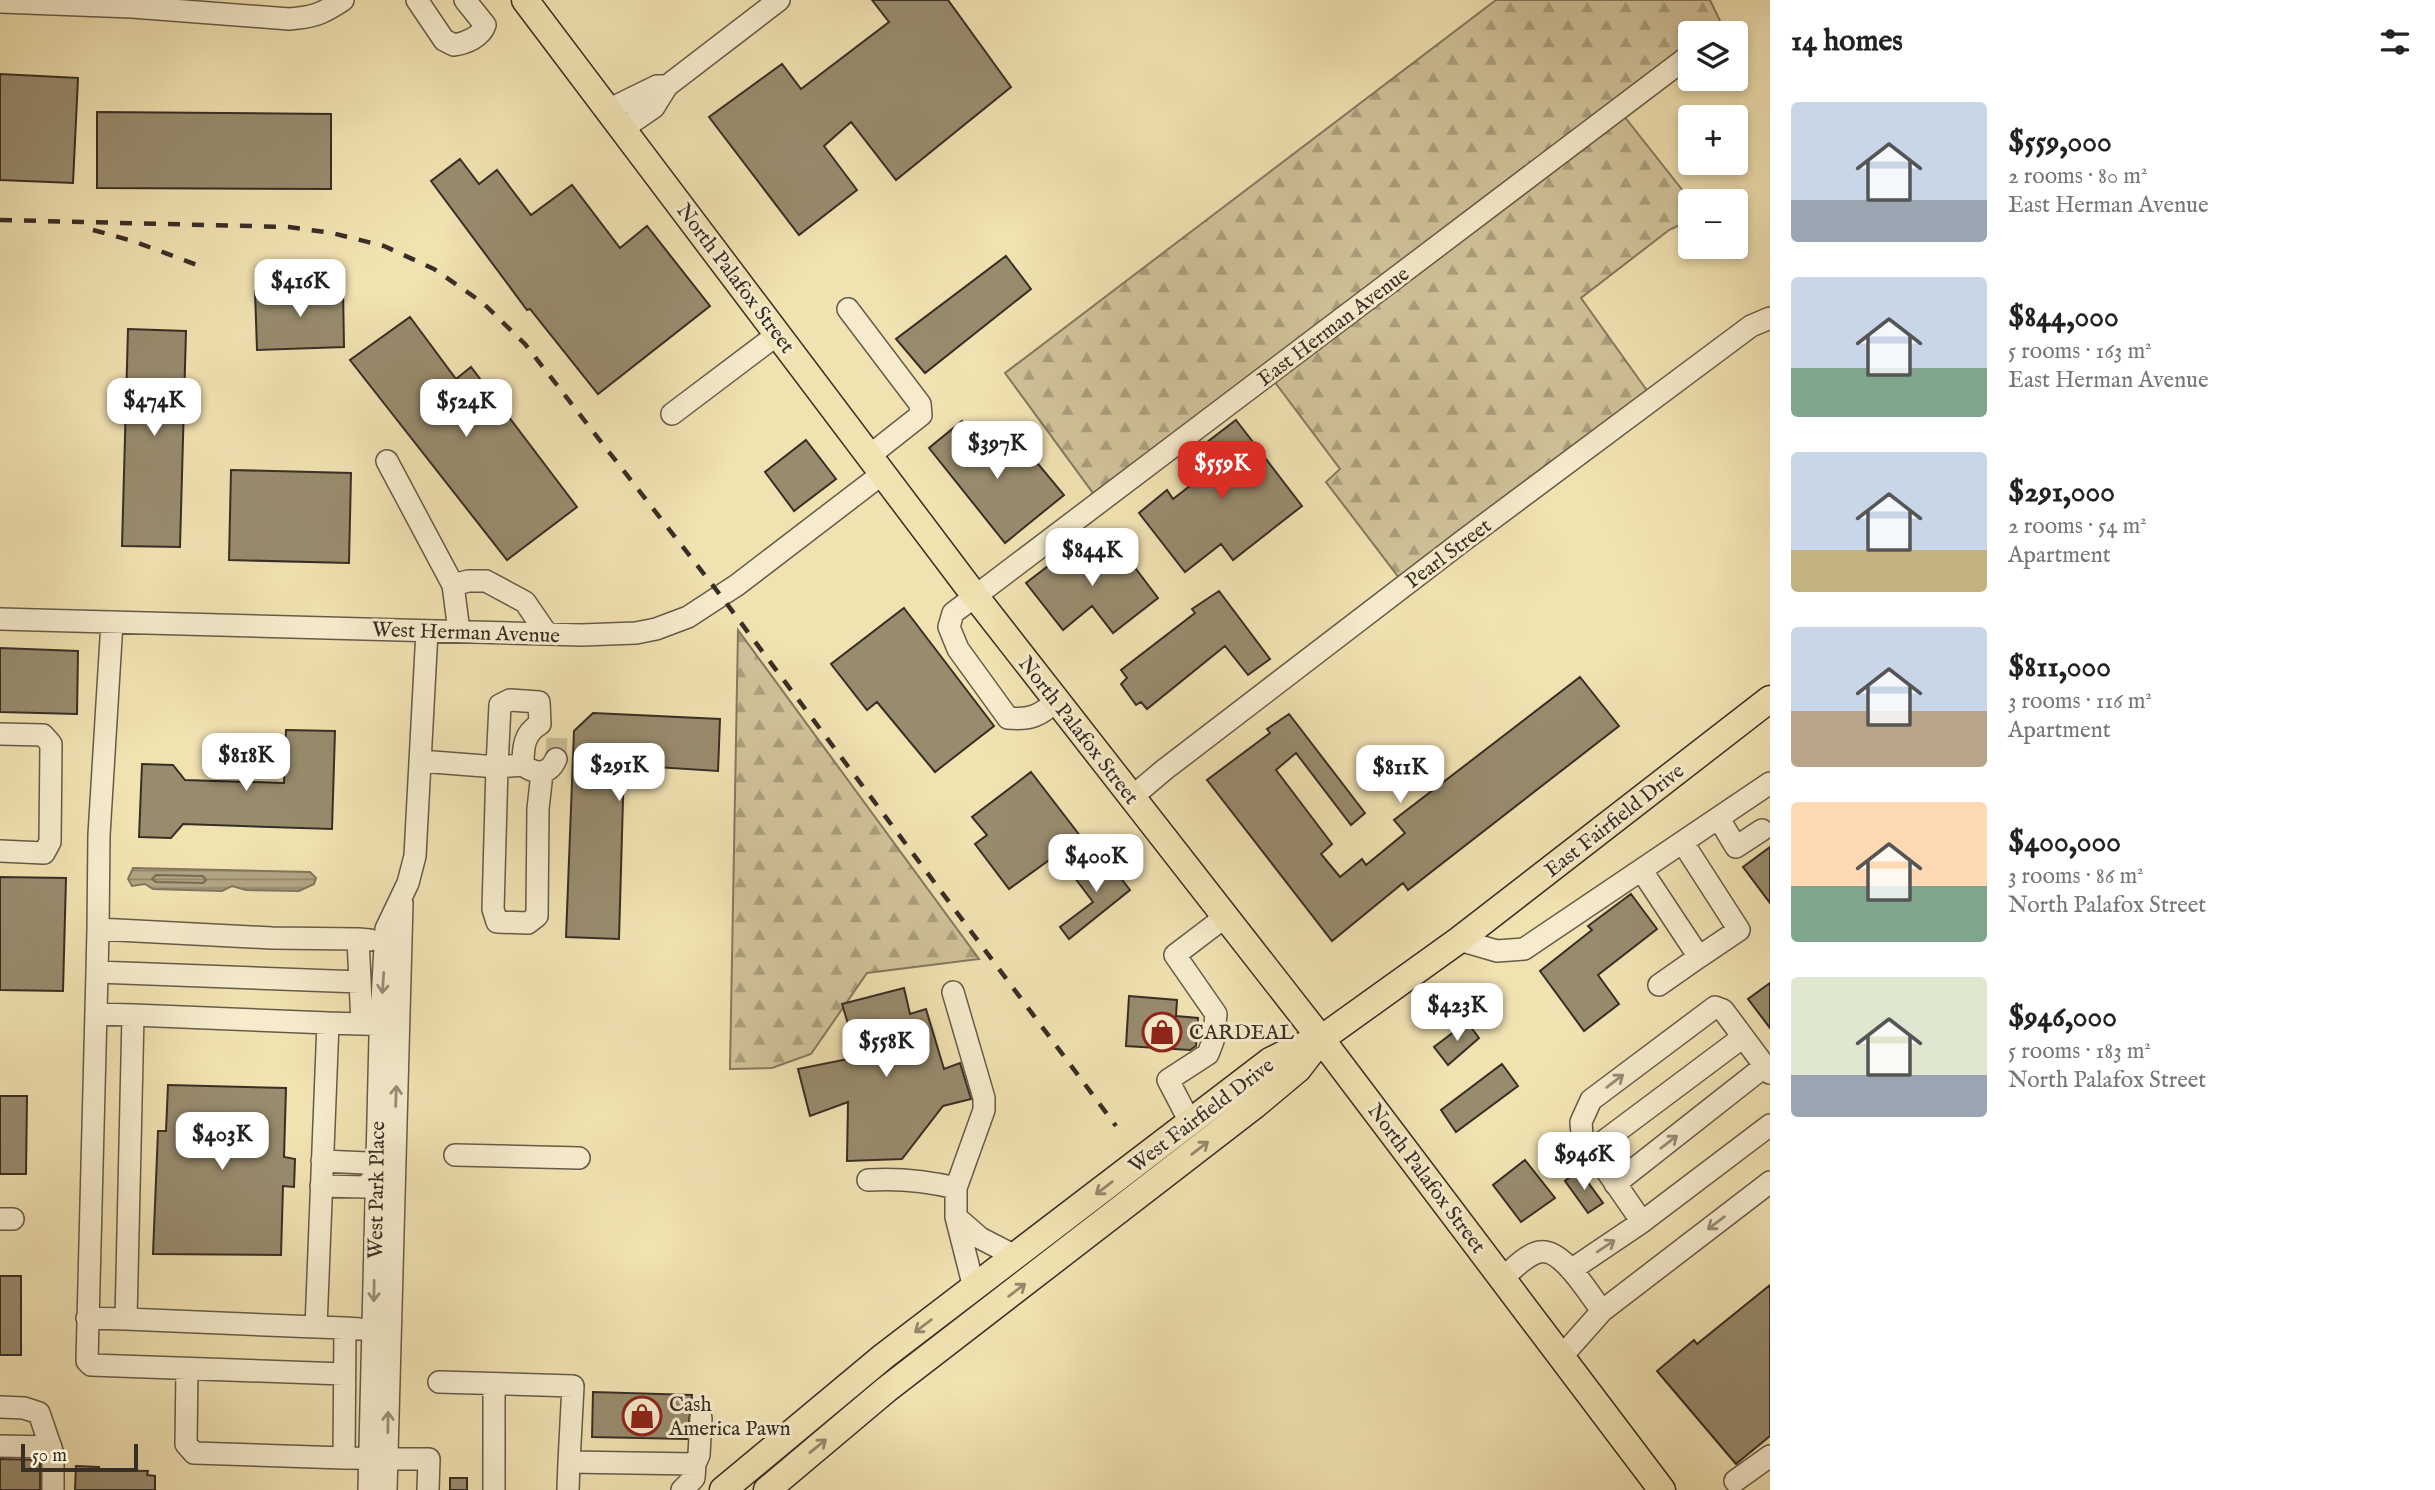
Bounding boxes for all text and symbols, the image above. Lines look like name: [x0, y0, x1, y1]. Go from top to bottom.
map controls: [1678, 21, 1748, 259]
button: layers: [1678, 21, 1748, 91]
text: 14 homes: [1791, 23, 1903, 61]
icon: filters: [2376, 23, 2414, 61]
button: +: [1678, 105, 1748, 175]
text: $559,000: [2008, 124, 2112, 162]
icon: home: [1847, 130, 1931, 214]
text: 2 rooms · 80 m²: [2008, 162, 2148, 191]
button: −: [1678, 189, 1748, 259]
text: East Herman Avenue: [2008, 191, 2209, 220]
street label: North Palafox Street: [670, 198, 800, 359]
pin: $416K: [251, 260, 349, 319]
street label: East Herman Avenue: [1253, 261, 1415, 393]
text: $416K: [271, 267, 329, 296]
text: $844,000: [2008, 299, 2119, 337]
icon: home: [1847, 305, 1931, 389]
text: 5 rooms · 163 m²: [2008, 337, 2152, 366]
text: East Herman Avenue: [2008, 366, 2209, 395]
pin: $474K: [105, 378, 203, 438]
pin: $524K: [417, 380, 515, 439]
text: $474K: [123, 386, 185, 415]
text: $524K: [436, 387, 496, 416]
pin: $397K: [948, 421, 1046, 481]
text: $397K: [968, 429, 1026, 458]
pin: $559K: [1173, 442, 1271, 501]
text: $559K: [1194, 449, 1250, 478]
text: $291,000: [2008, 474, 2115, 512]
icon: home: [1847, 480, 1931, 564]
text: 2 rooms · 54 m²: [2008, 512, 2147, 541]
street label: Pearl Street: [1401, 513, 1497, 595]
pin: $844K: [1043, 528, 1141, 588]
text: $844K: [1062, 536, 1122, 565]
text: Apartment: [2008, 541, 2111, 570]
street label: West Herman Avenue: [371, 617, 561, 650]
text: $811,000: [2008, 649, 2111, 687]
street label: North Palafox Street: [1011, 651, 1144, 811]
icon: home: [1847, 655, 1931, 739]
text: 3 rooms · 116 m²: [2008, 687, 2152, 716]
text: Apartment: [2008, 716, 2111, 745]
pin: $818K: [197, 734, 295, 793]
text: $818K: [218, 741, 274, 770]
pin: $291K: [570, 744, 668, 803]
pin: $811K: [1351, 746, 1449, 805]
text: $291K: [590, 751, 648, 780]
text: $811K: [1372, 753, 1428, 782]
street label: East Fairfield Drive: [1539, 758, 1691, 884]
text: $400,000: [2008, 824, 2121, 862]
icon: home: [1847, 830, 1931, 914]
pin: $400K: [1047, 834, 1145, 894]
text: $400K: [1064, 842, 1128, 871]
text: 3 rooms · 86 m²: [2008, 862, 2144, 891]
text: North Palafox Street: [2008, 891, 2206, 920]
one-way arrow: [376, 971, 389, 994]
pin: $423K: [1408, 984, 1506, 1043]
text: $423K: [1427, 991, 1487, 1020]
text: $946,000: [2008, 999, 2117, 1037]
icon: home: [1847, 1005, 1931, 1089]
shop icon: CARDEAL: [1141, 1011, 1183, 1053]
pin: $558K: [837, 1020, 935, 1079]
place label: CARDEAL: [1189, 1020, 1294, 1047]
text: $558K: [858, 1027, 914, 1056]
text: 5 rooms · 183 m²: [2008, 1037, 2151, 1066]
street label: West Fairfield Drive: [1124, 1052, 1280, 1180]
text: North Palafox Street: [2008, 1066, 2206, 1095]
one-way arrow: [1605, 1074, 1624, 1089]
one-way arrow: [389, 1085, 403, 1108]
street label: North Palafox Street: [1361, 1098, 1491, 1259]
pin: $403K: [173, 1112, 271, 1172]
text: $403K: [192, 1120, 252, 1149]
street label: West Park Place: [363, 1120, 392, 1259]
pin: $946K: [1535, 1132, 1633, 1192]
one-way arrow: [1659, 1134, 1678, 1149]
text: $946K: [1554, 1140, 1614, 1169]
one-way arrow: [1191, 1141, 1209, 1156]
one-way arrow: [1096, 1181, 1114, 1196]
one-way arrow: [1707, 1216, 1726, 1231]
one-way arrow: [1596, 1239, 1615, 1253]
one-way arrow: [367, 1279, 380, 1302]
one-way arrow: [1007, 1283, 1026, 1298]
one-way arrow: [914, 1318, 933, 1333]
place label: Cash America Pawn: [668, 1392, 791, 1443]
shop icon: Cash America Pawn: [621, 1395, 663, 1437]
one-way arrow: [381, 1411, 394, 1434]
one-way arrow: [809, 1438, 827, 1453]
scale bar: [21, 1441, 138, 1473]
text: 50 m: [32, 1444, 67, 1468]

